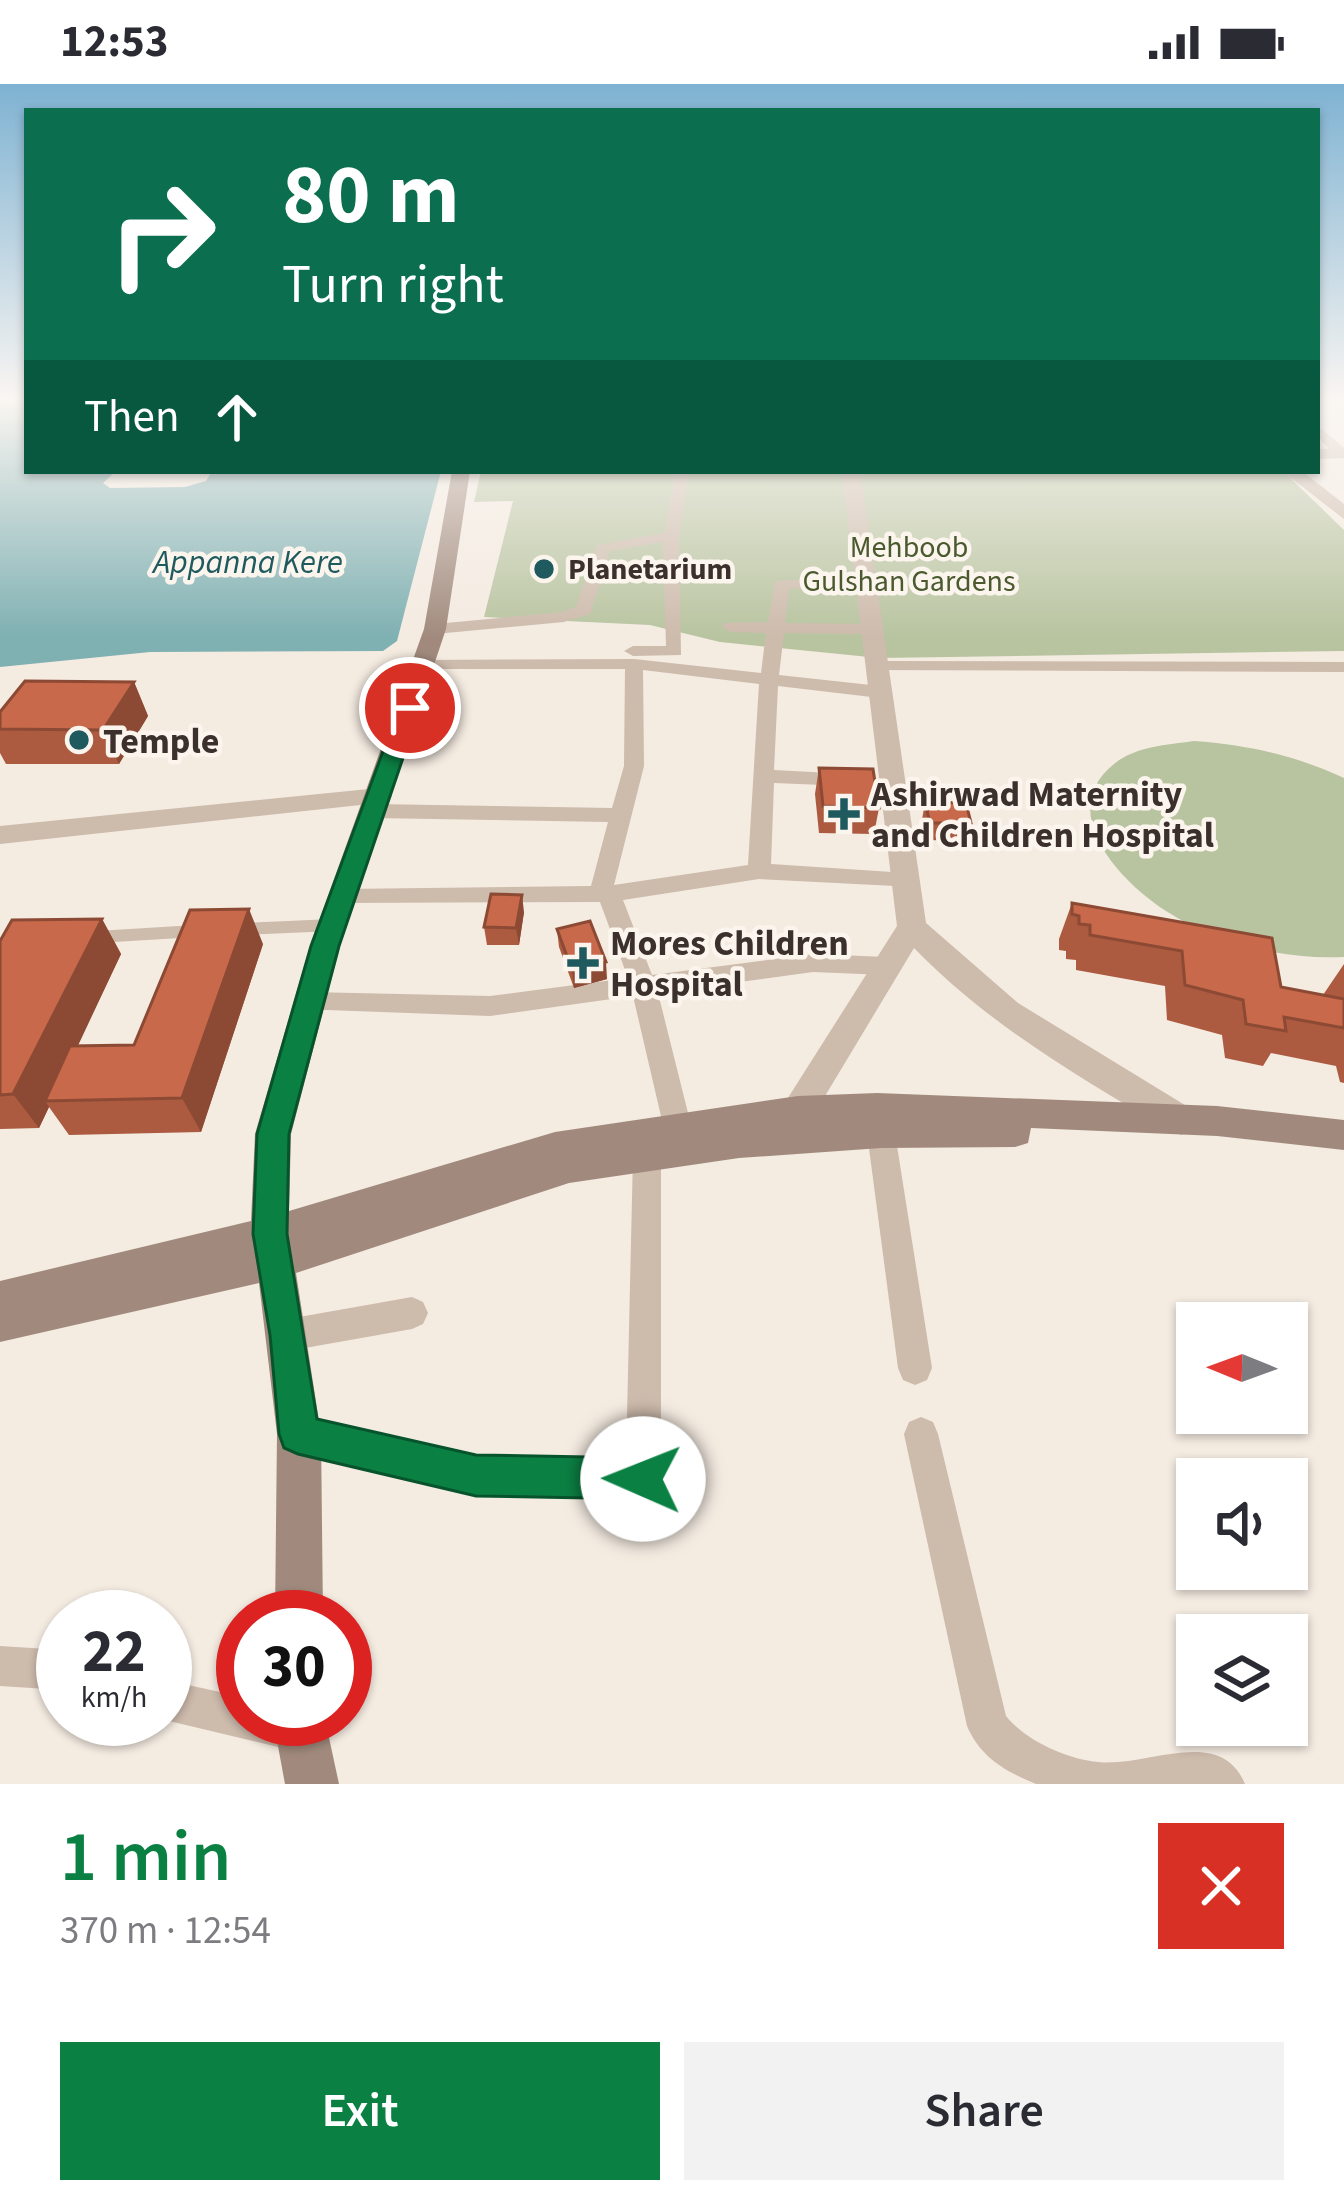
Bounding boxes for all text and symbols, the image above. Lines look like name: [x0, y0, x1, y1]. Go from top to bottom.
text: 12:53: [60, 10, 169, 74]
text: 80 m: [282, 136, 460, 256]
icon: right: [84, 156, 240, 312]
text: Turn right: [282, 247, 504, 324]
icon: ahead: [204, 384, 270, 450]
text: Then: [84, 385, 180, 449]
park label: Mehboob Gulshan Gardens: [802, 526, 1016, 603]
water label: Appanna Kere: [151, 539, 343, 586]
place label: Planetarium: [568, 548, 732, 591]
marker: Planetarium: [531, 556, 557, 582]
pin: [359, 657, 461, 759]
icon: arrive: [377, 675, 443, 741]
place label: Temple: [103, 716, 219, 767]
marker: Temple: [66, 727, 92, 753]
place label: Ashirwad Maternity and Children Hospital: [870, 769, 1214, 861]
marker: Ashirwad Maternity and Children Hospital: [828, 798, 860, 830]
place label: Mores Children Hospital: [610, 918, 849, 1010]
marker: Mores Children Hospital: [567, 947, 599, 979]
north arrow: [1176, 1302, 1308, 1434]
map controls: [1176, 1302, 1308, 1746]
position arrow: [580, 1416, 706, 1542]
button: sound: [1176, 1458, 1308, 1590]
speed limit sign: 30: [216, 1590, 372, 1746]
text: 22: [82, 1610, 146, 1695]
button: layers: [1176, 1614, 1308, 1746]
text: km/h: [81, 1676, 147, 1719]
text: 1 min: [60, 1806, 231, 1909]
button: close: [1158, 1823, 1284, 1949]
text: 370 m · 12:54: [60, 1903, 271, 1959]
button: Exit: [60, 2042, 660, 2180]
button: Share: [684, 2042, 1284, 2180]

